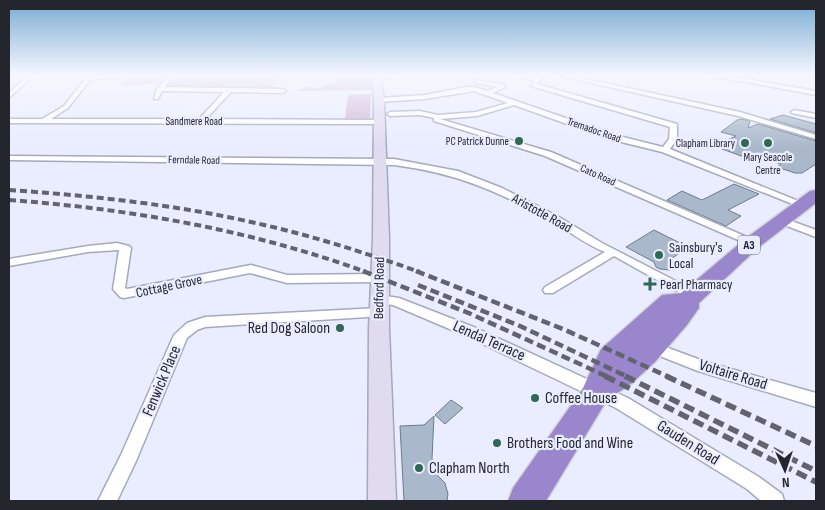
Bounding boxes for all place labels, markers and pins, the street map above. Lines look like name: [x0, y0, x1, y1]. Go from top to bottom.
place label: PC Patrick Dunne: [446, 135, 509, 148]
marker: PC Patrick Dunne: [513, 135, 525, 147]
place label: Clapham Library: [676, 137, 736, 150]
marker: Clapham Library: [739, 137, 751, 149]
marker: Mary Seacole Centre: [762, 137, 774, 149]
place label: Mary Seacole Centre: [744, 151, 792, 177]
place label: Sainsbury's Local: [669, 239, 722, 272]
marker: Sainsbury's Local: [653, 249, 665, 261]
place label: Pearl Pharmacy: [660, 276, 733, 293]
marker: Pearl Pharmacy: [644, 278, 656, 290]
place label: Red Dog Saloon: [248, 319, 330, 338]
marker: Red Dog Saloon: [334, 322, 346, 334]
place label: Coffee House: [545, 389, 617, 408]
marker: Coffee House: [529, 392, 541, 404]
place label: Brothers Food and Wine: [507, 434, 633, 453]
marker: Brothers Food and Wine: [491, 437, 503, 449]
place label: Clapham North: [429, 459, 510, 478]
marker: Clapham North: [413, 462, 425, 474]

